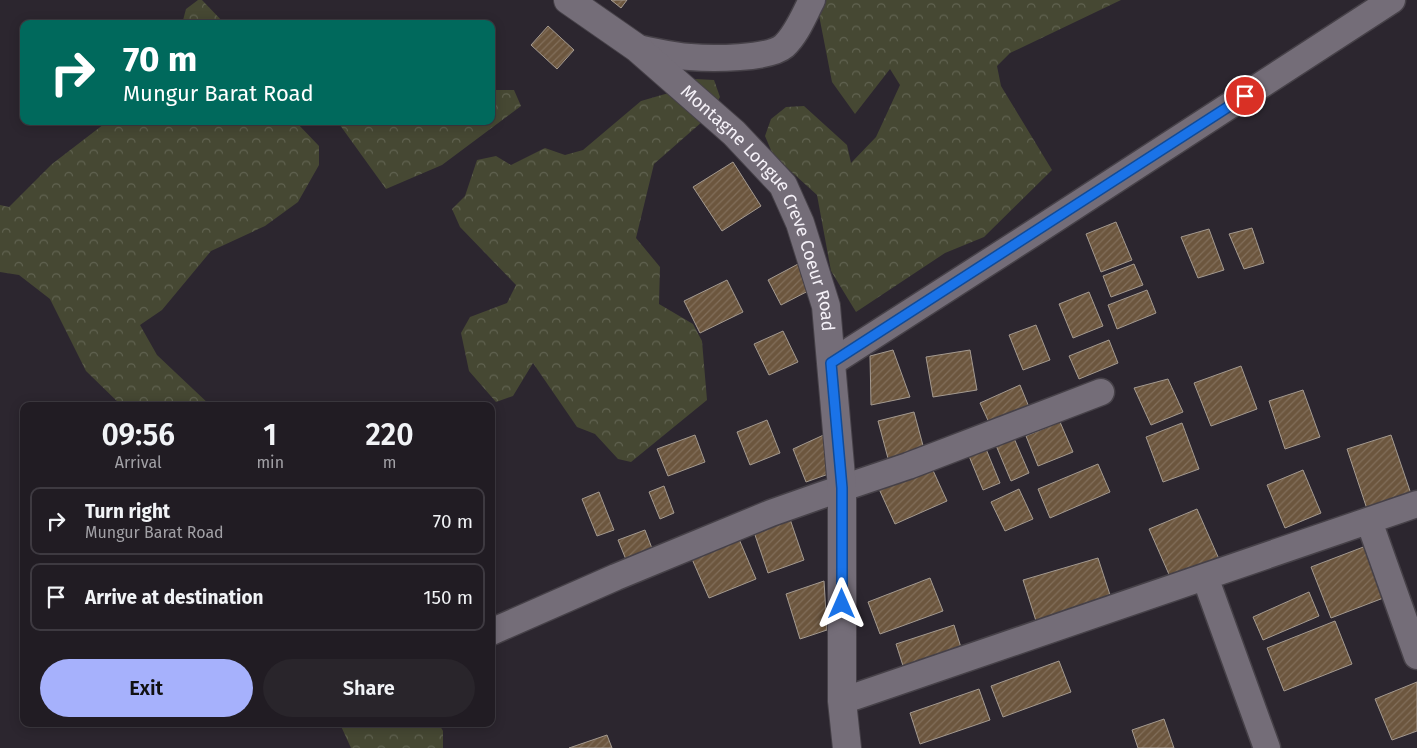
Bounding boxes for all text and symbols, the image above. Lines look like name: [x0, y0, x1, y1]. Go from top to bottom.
text: 70 m: [123, 38, 197, 80]
icon: right: [40, 40, 105, 105]
pin: [1224, 75, 1266, 117]
text: Mungur Barat Road: [123, 80, 314, 107]
street label: Montagne Longue Creve Coeur Road: [676, 80, 839, 332]
icon: arrive: [1231, 82, 1259, 110]
text: 09:56: [101, 417, 175, 453]
text: 1: [263, 417, 277, 453]
text: 220: [365, 417, 414, 453]
text: Arrival: [115, 453, 162, 472]
text: min: [256, 453, 284, 472]
text: m: [383, 453, 396, 472]
text: Turn right: [85, 500, 170, 523]
icon: right: [42, 507, 70, 535]
text: 70 m: [433, 510, 473, 533]
text: Mungur Barat Road: [85, 523, 224, 542]
position arrow: [815, 577, 867, 629]
icon: arrive: [42, 583, 70, 611]
text: Arrive at destination: [85, 586, 264, 609]
text: 150 m: [423, 586, 473, 609]
button: Exit: [40, 659, 253, 717]
button: Share: [263, 659, 475, 717]

